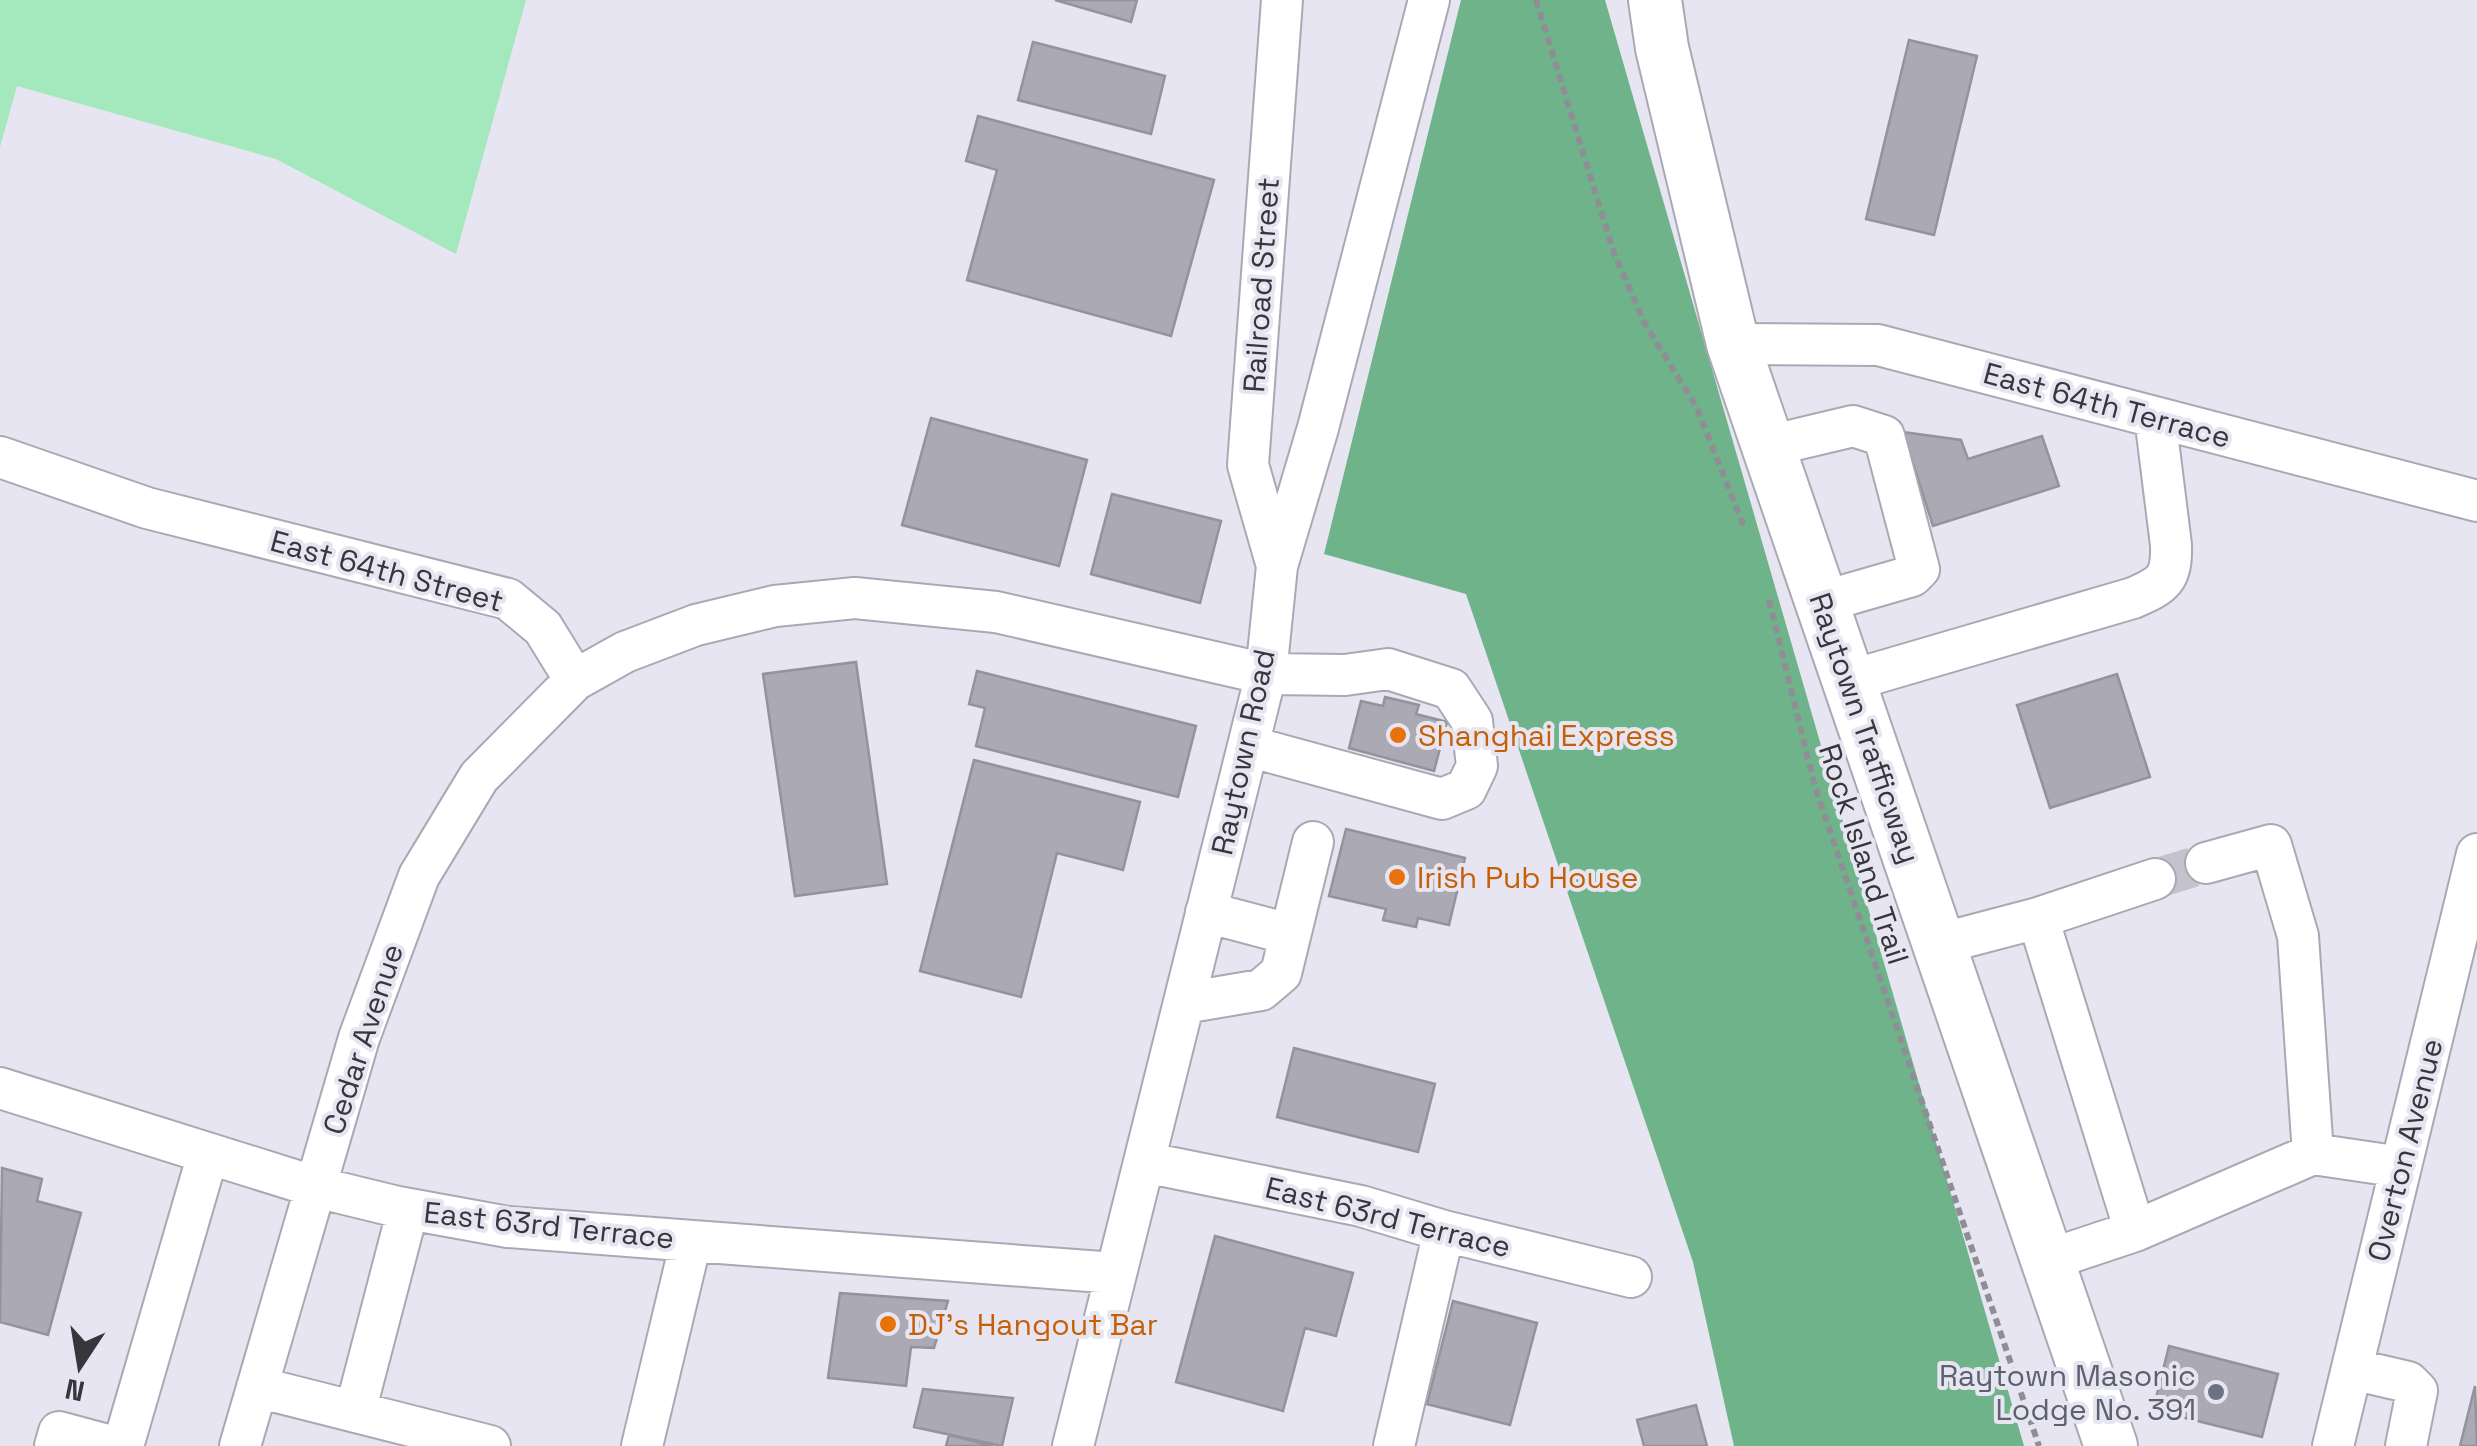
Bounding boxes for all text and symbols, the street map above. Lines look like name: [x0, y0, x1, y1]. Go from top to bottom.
street label: Railroad Street: [1234, 176, 1288, 394]
street label: East 64th Terrace: [1979, 353, 2235, 457]
street label: East 64th Street: [266, 521, 508, 621]
street label: Raytown Trafficway: [1800, 588, 1930, 868]
street label: Raytown Road: [1202, 646, 1284, 858]
place label: Shanghai Express: [1418, 716, 1675, 755]
marker: Shanghai Express: [1387, 724, 1409, 746]
street label: Rock Island Trail: [1810, 739, 1918, 969]
place label: Irish Pub House: [1417, 858, 1638, 897]
marker: Irish Pub House: [1386, 866, 1408, 888]
street label: Cedar Avenue: [314, 939, 412, 1139]
street label: Overton Avenue: [2358, 1035, 2452, 1265]
street label: East 63rd Terrace: [1261, 1168, 1515, 1266]
street label: East 63rd Terrace: [422, 1192, 676, 1258]
place label: DJ's Hangout Bar: [908, 1305, 1158, 1344]
marker: DJ's Hangout Bar: [877, 1313, 899, 1335]
north arrow: [30, 1316, 130, 1416]
place label: Raytown Masonic Lodge No. 391: [1939, 1356, 2196, 1429]
text: N: [62, 1371, 88, 1410]
marker: Raytown Masonic Lodge No. 391: [2205, 1381, 2227, 1403]

